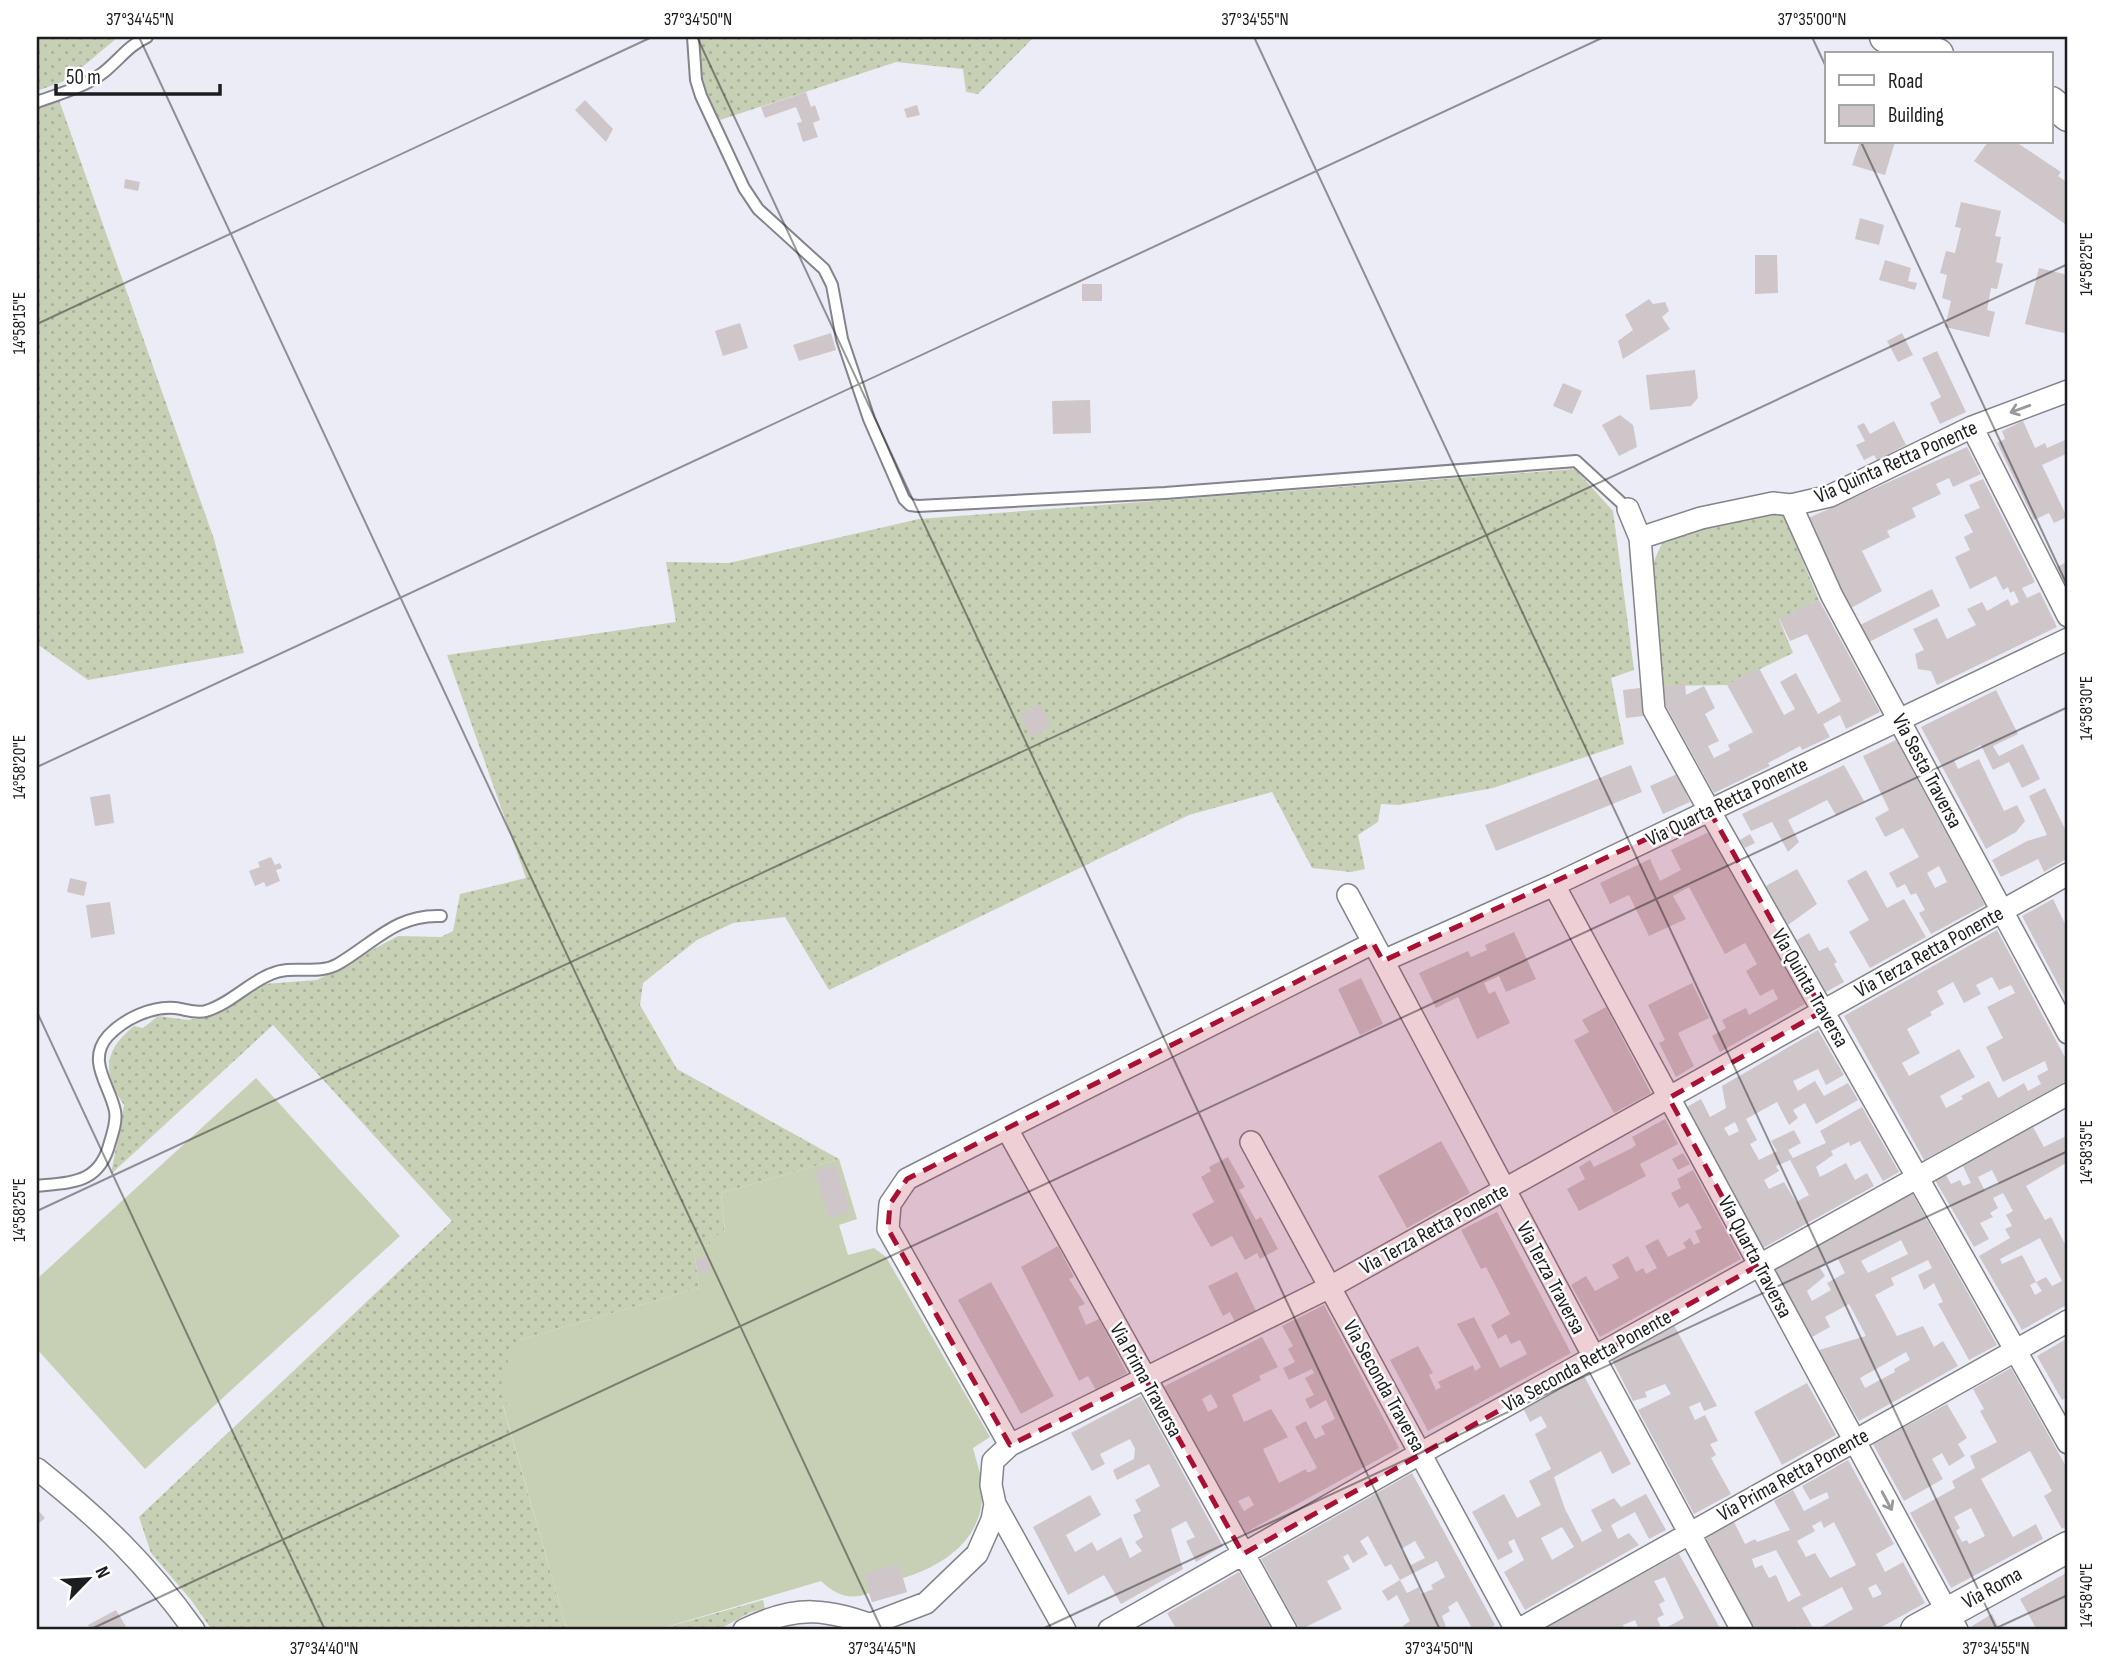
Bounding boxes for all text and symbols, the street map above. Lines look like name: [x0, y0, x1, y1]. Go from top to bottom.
text: 37°34'45"N: [106, 9, 174, 30]
text: 37°34'50"N: [664, 9, 732, 30]
text: 37°34'55"N: [1221, 9, 1289, 30]
text: 37°35'00"N: [1778, 9, 1846, 30]
scale bar: [56, 52, 220, 96]
legend: [1825, 52, 2052, 144]
text: 50 m: [66, 65, 101, 90]
text: Road: [1888, 69, 1923, 94]
text: Building: [1888, 103, 1944, 128]
text: 14°58'25"E: [2076, 232, 2097, 296]
text: 14°58'15"E: [9, 292, 30, 354]
one-way arrow: [2010, 404, 2032, 416]
street label: Via Quinta Retta Ponente: [1811, 415, 1981, 509]
text: 14°58'30"E: [2076, 676, 2097, 740]
street label: Via Sesta Traversa: [1886, 710, 1968, 832]
text: 14°58'20"E: [9, 735, 30, 799]
street label: Via Quarta Retta Ponente: [1642, 752, 1812, 852]
street label: Via Terza Retta Ponente: [1850, 901, 2008, 1003]
street label: Via Quinta Traversa: [1766, 924, 1854, 1052]
text: 14°58'35"E: [2076, 1120, 2097, 1184]
text: 14°58'25"E: [9, 1178, 30, 1242]
street label: Via Terza Retta Ponente: [1355, 1178, 1513, 1280]
street label: Via Quarta Traversa: [1712, 1192, 1798, 1322]
street label: Via Terza Traversa: [1511, 1218, 1591, 1338]
street label: Via Seconda Retta Ponente: [1498, 1304, 1676, 1418]
street label: Via Seconda Traversa: [1338, 1316, 1430, 1456]
street label: Via Prima Traversa: [1104, 1319, 1188, 1441]
street label: Via Prima Retta Ponente: [1713, 1423, 1873, 1527]
one-way arrow: [1880, 1490, 1894, 1511]
north arrow: [52, 1544, 122, 1614]
street label: Via Roma: [1958, 1561, 2026, 1615]
text: N: [89, 1563, 115, 1582]
text: 14°58'40"E: [2076, 1563, 2097, 1627]
text: 37°34'40"N: [290, 1638, 358, 1659]
text: 37°34'45"N: [848, 1638, 916, 1659]
text: 37°34'50"N: [1405, 1638, 1473, 1659]
text: 37°34'55"N: [1962, 1638, 2030, 1659]

